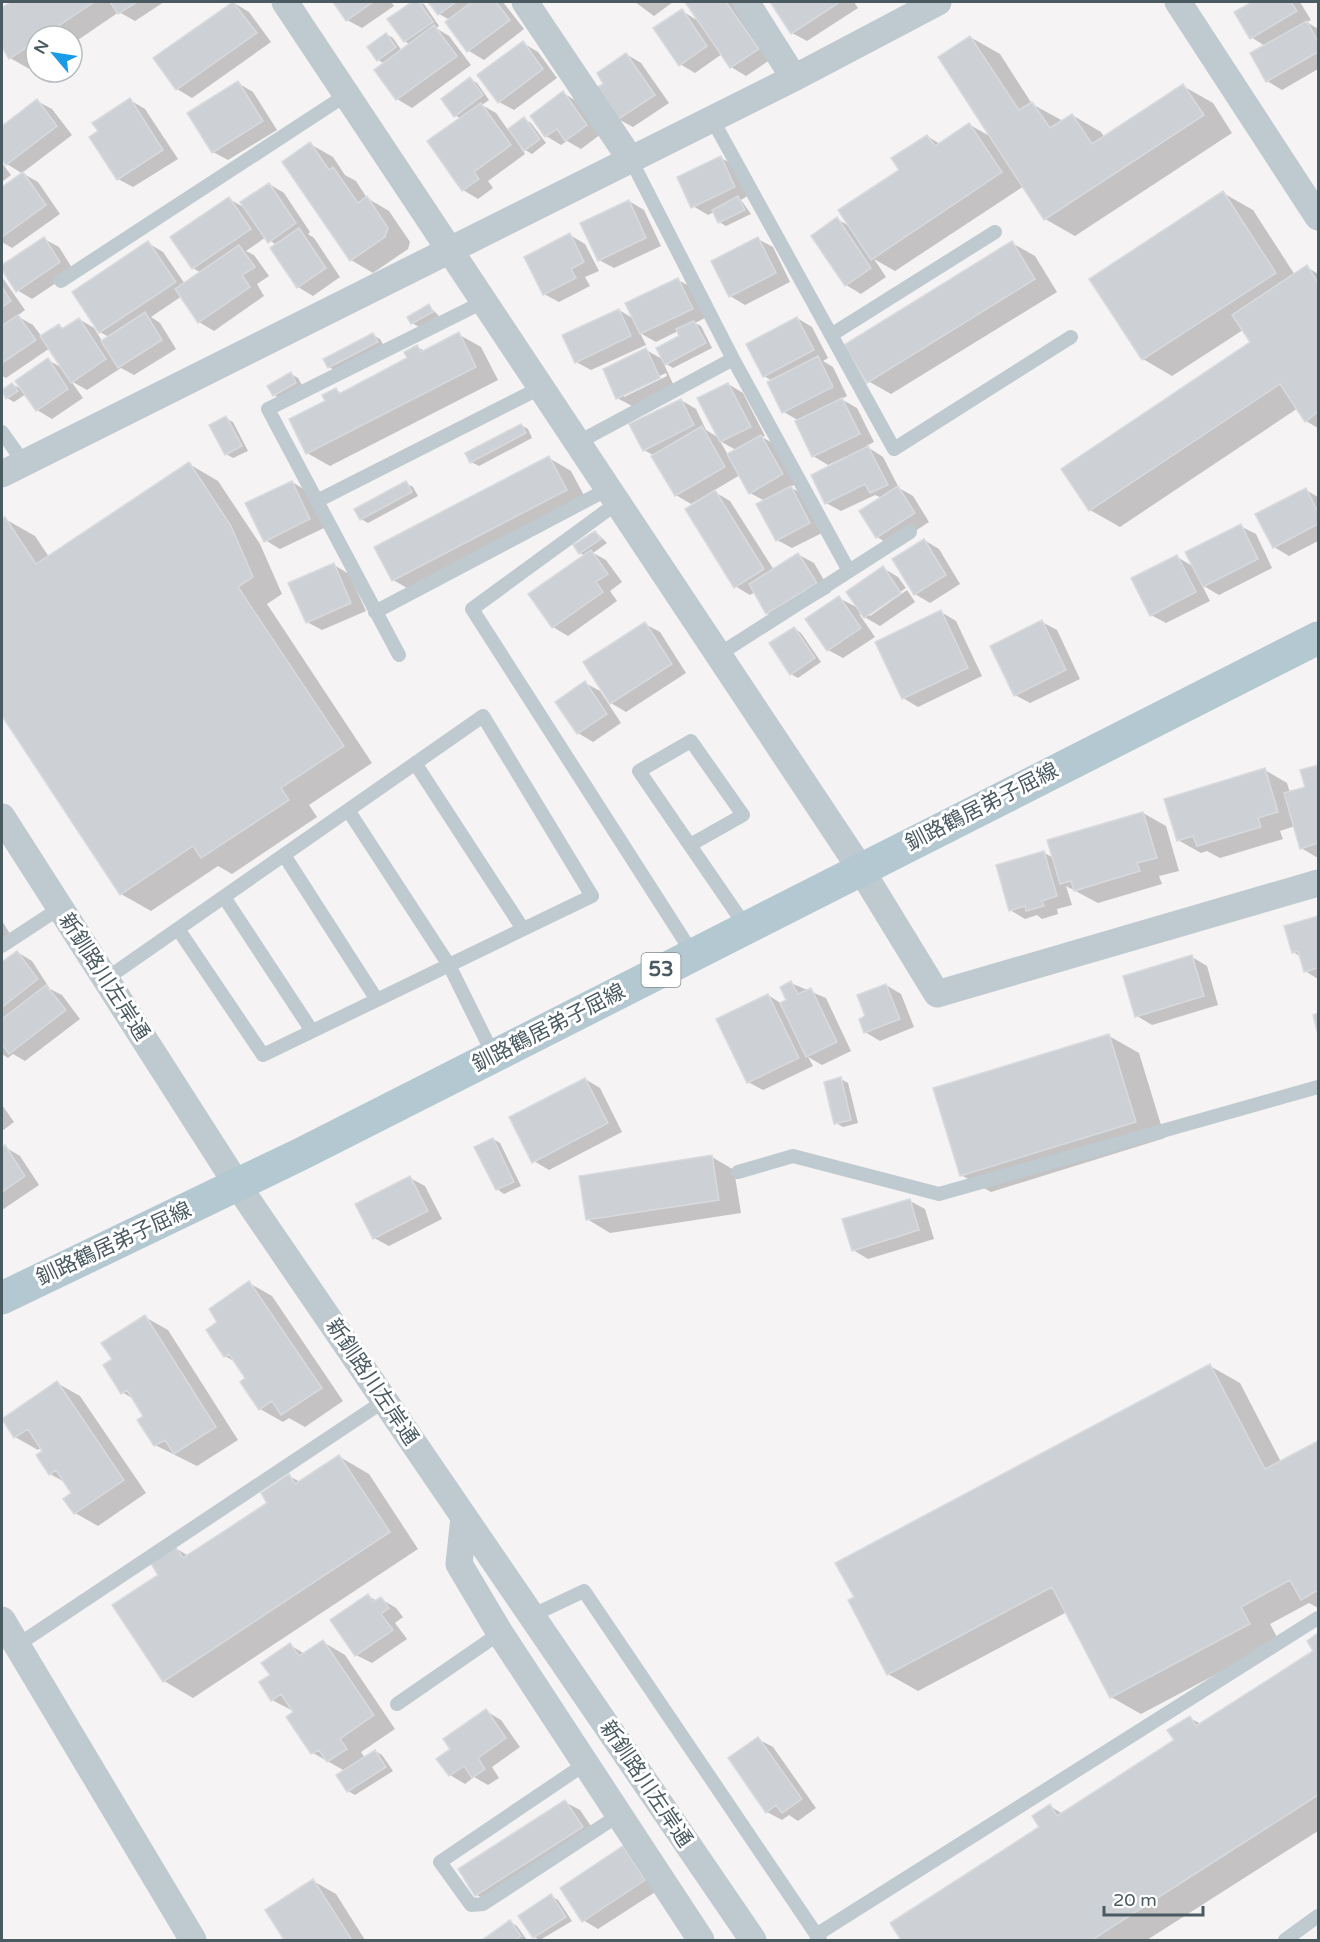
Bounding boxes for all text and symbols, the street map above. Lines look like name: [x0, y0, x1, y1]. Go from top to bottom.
north arrow: [24, 24, 84, 84]
text: N: [30, 37, 54, 58]
street label: 釧路鶴居弟子屈線: [901, 758, 1063, 856]
street label: 新釧路川左岸通: [53, 909, 155, 1045]
road number: 53: [642, 953, 680, 987]
street label: 釧路鶴居弟子屈線: [468, 979, 630, 1077]
street label: 釧路鶴居弟子屈線: [33, 1197, 195, 1291]
street label: 新釧路川左岸通: [321, 1314, 423, 1450]
street label: 新釧路川左岸通: [595, 1716, 697, 1852]
scale bar: [1104, 1879, 1203, 1917]
text: 20 m: [1113, 1889, 1157, 1911]

